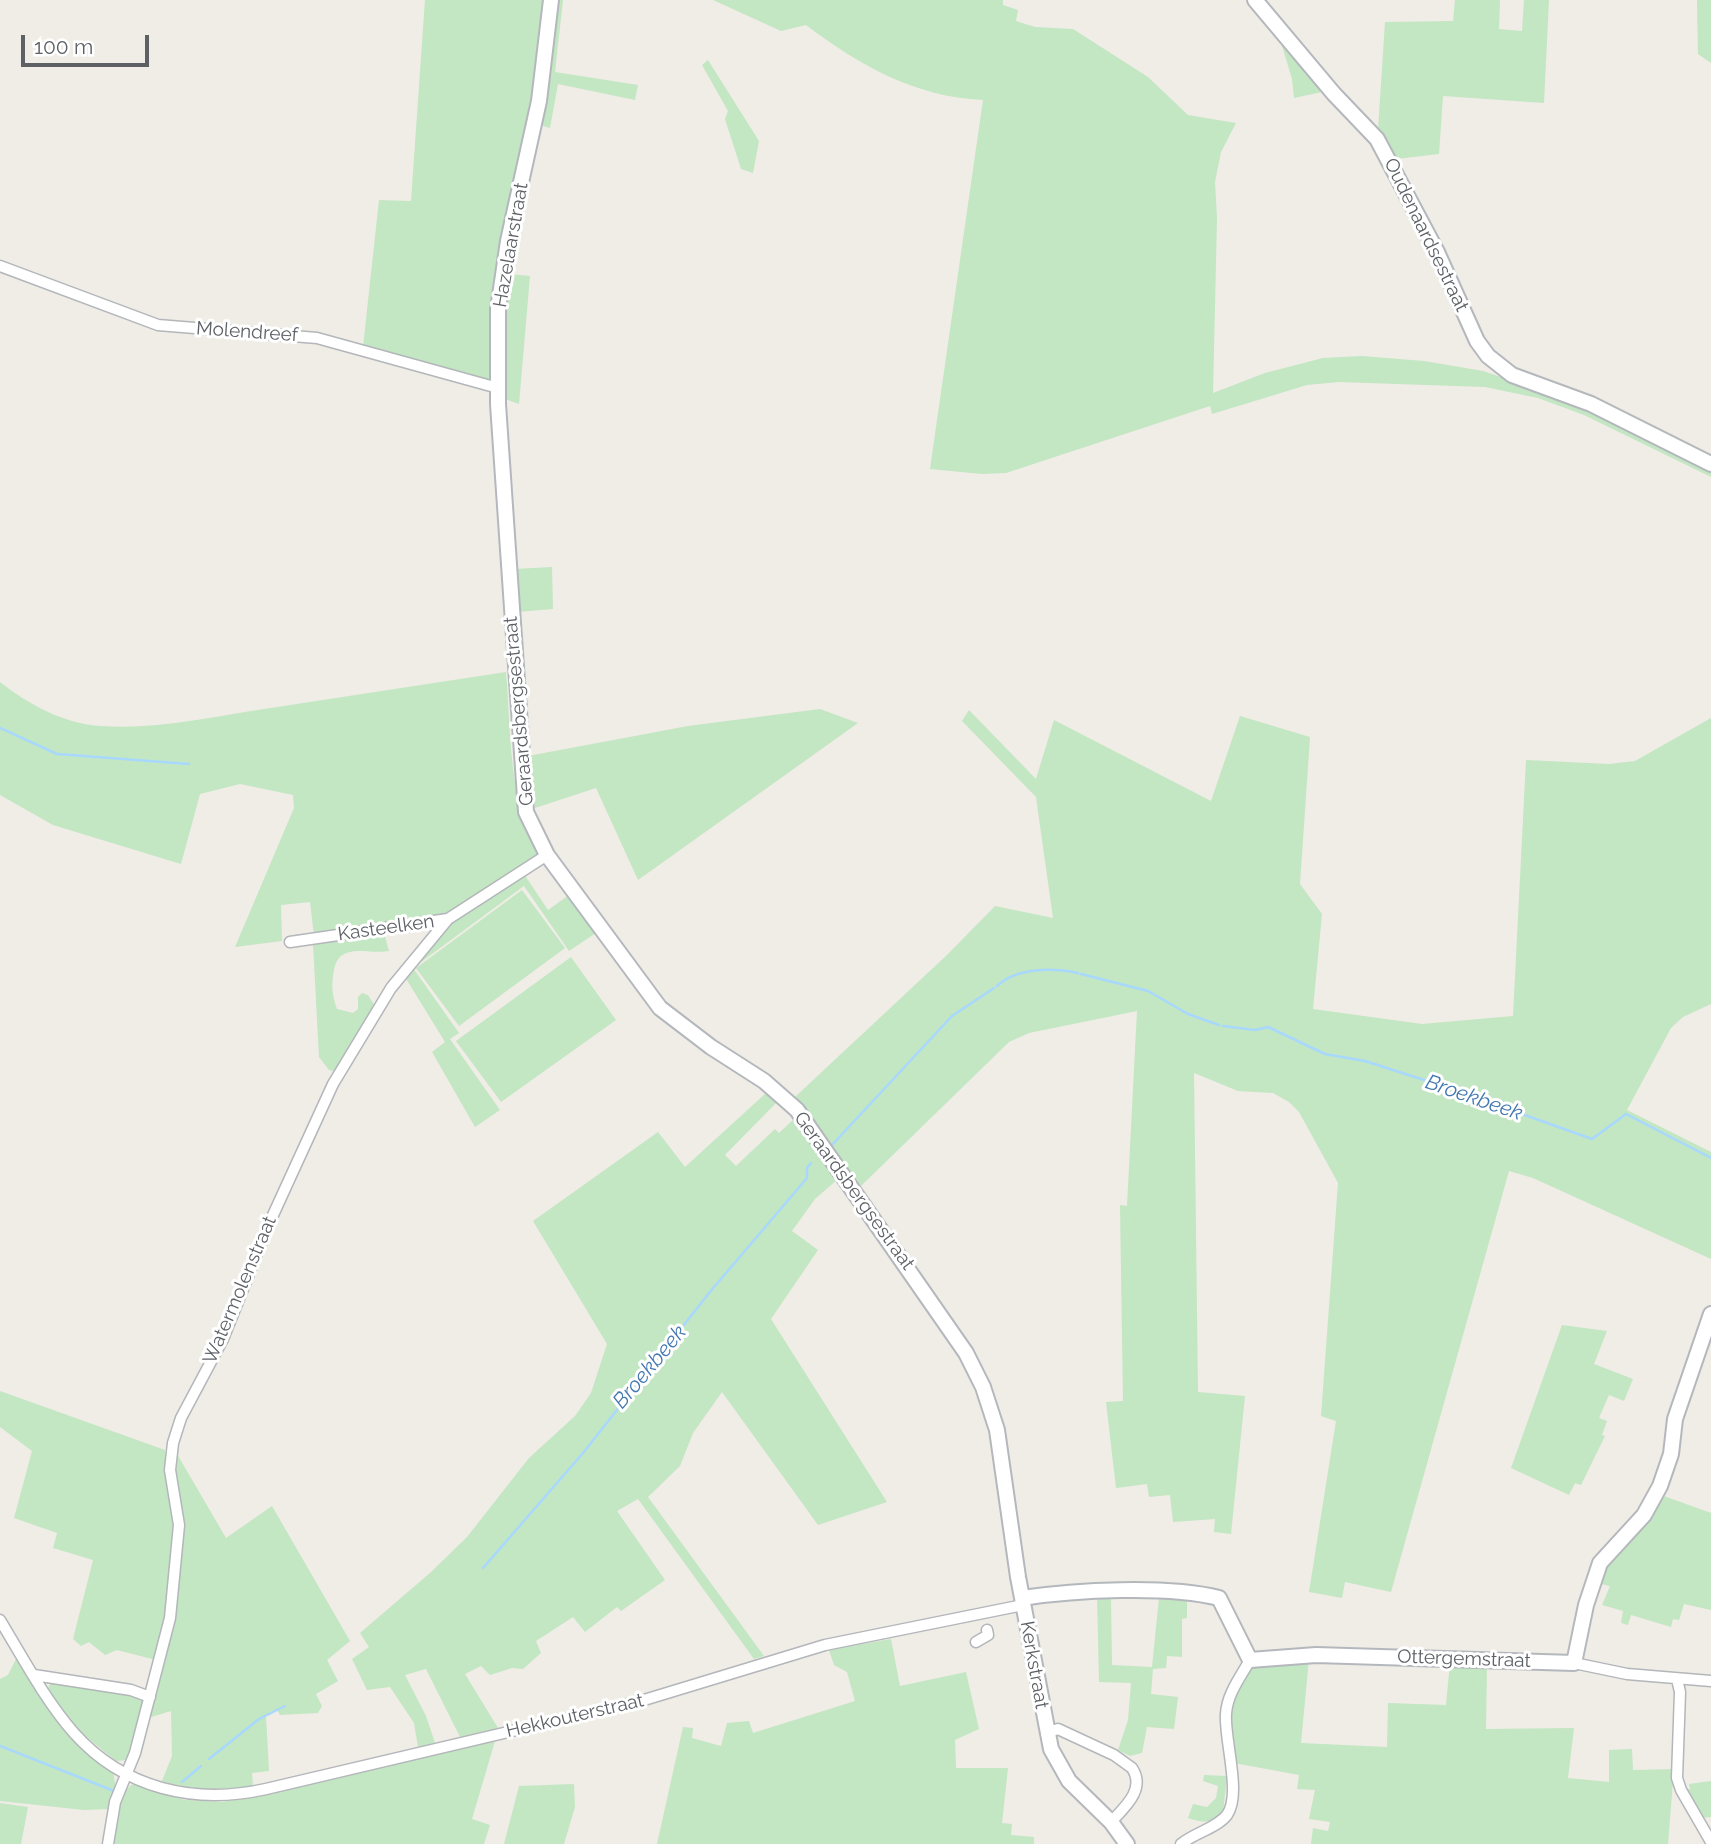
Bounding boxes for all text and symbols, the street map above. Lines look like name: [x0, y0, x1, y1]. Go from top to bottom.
scale bar: [24, 21, 152, 65]
text: 100 m: [34, 34, 93, 59]
street label: Oudenaardsestraat: [1379, 154, 1473, 316]
street label: Hazelaarstraat: [489, 181, 533, 309]
street label: Molendreef: [195, 317, 299, 347]
street label: Geraardsbergsestraat: [499, 615, 539, 807]
street label: Kasteelken: [336, 910, 436, 946]
water label: Broekbeek: [1422, 1070, 1526, 1126]
street label: Geraardsbergsestraat: [789, 1107, 919, 1275]
street label: Watermolenstraat: [199, 1213, 281, 1367]
water label: Broekbeek: [608, 1320, 692, 1414]
street label: Kerkstraat: [1015, 1619, 1053, 1711]
street label: Ottergemstraat: [1397, 1645, 1531, 1673]
street label: Hekkouterstraat: [504, 1689, 646, 1743]

